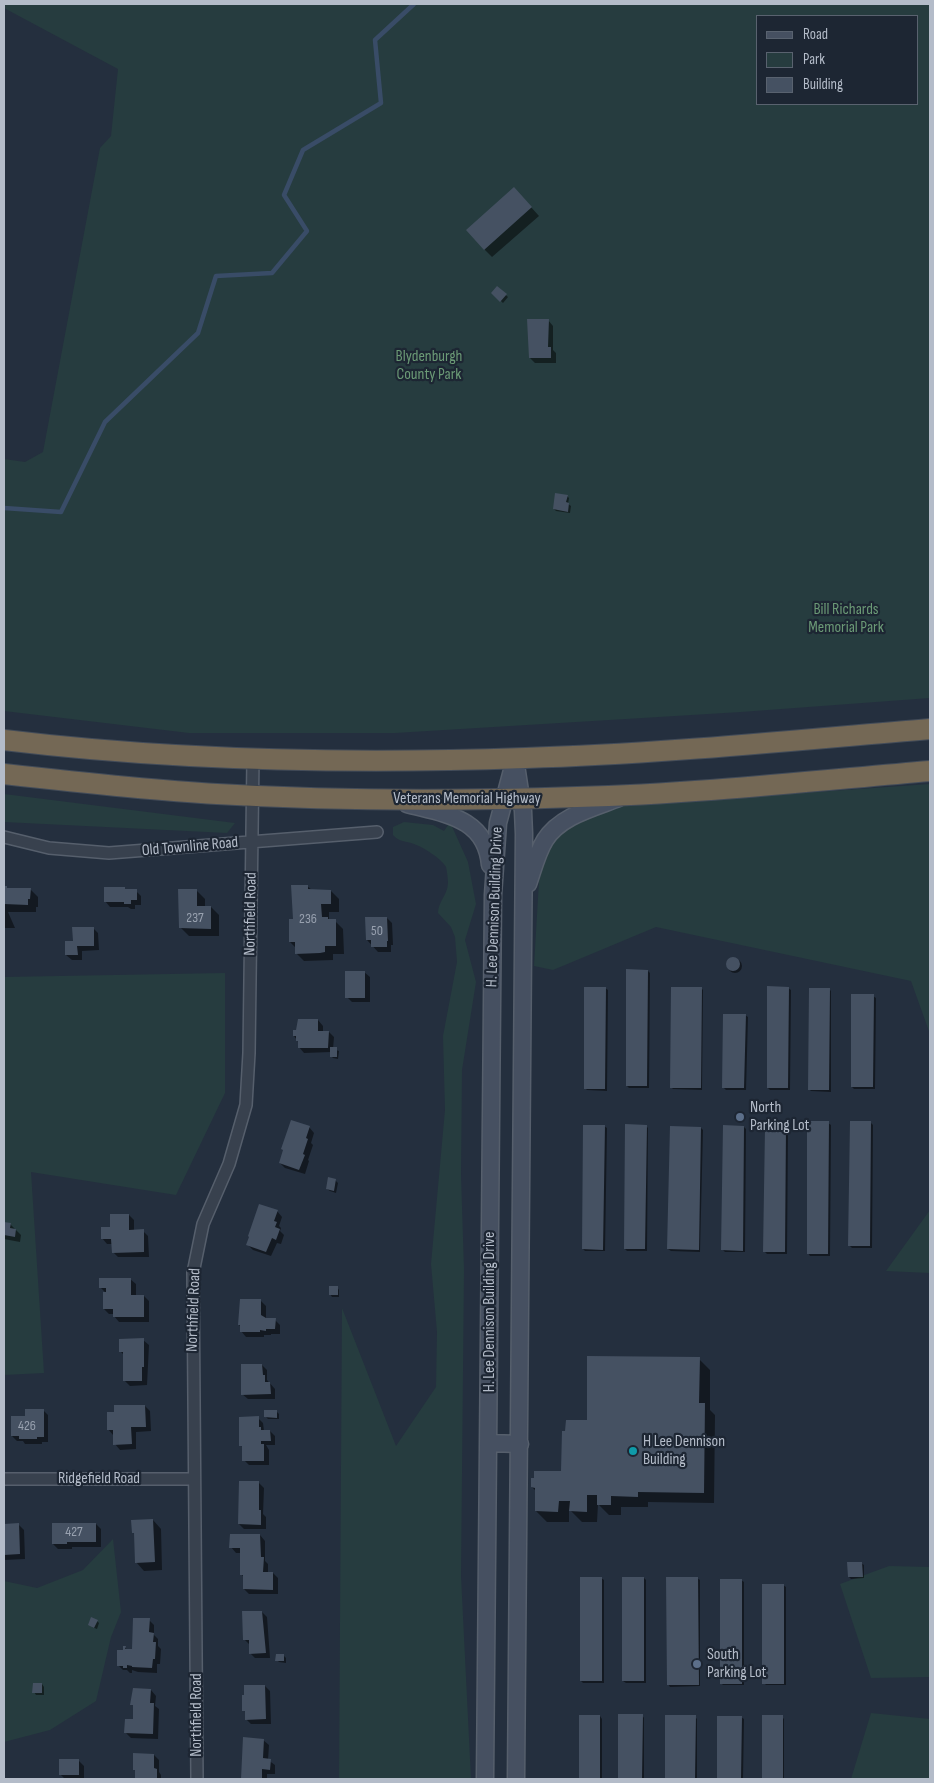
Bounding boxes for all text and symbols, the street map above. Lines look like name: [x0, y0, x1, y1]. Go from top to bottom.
legend: [756, 15, 919, 105]
text: Road: [803, 25, 828, 44]
text: Park: [803, 50, 825, 69]
text: Building: [803, 75, 843, 94]
park label: Blydenburgh County Park: [396, 347, 462, 385]
park label: Bill Richards Memorial Park: [808, 600, 884, 638]
street label: Veterans Memorial Highway: [393, 789, 541, 809]
street label: H. Lee Dennison Building Drive: [483, 826, 507, 988]
street label: Old Townline Road: [141, 833, 239, 861]
street label: Northfield Road: [241, 872, 261, 956]
house number: 237: [186, 910, 204, 926]
house number: 236: [299, 911, 317, 927]
house number: 50: [371, 923, 383, 939]
place label: North Parking Lot: [750, 1098, 809, 1136]
marker: North Parking Lot: [734, 1111, 746, 1123]
street label: H. Lee Dennison Building Drive: [480, 1232, 500, 1392]
street label: Northfield Road: [183, 1268, 205, 1352]
house number: 426: [18, 1418, 36, 1434]
place label: H Lee Dennison Building: [643, 1432, 725, 1470]
marker: H Lee Dennison Building: [627, 1445, 639, 1457]
street label: Ridgefield Road: [58, 1469, 140, 1489]
house number: 427: [65, 1524, 83, 1540]
place label: South Parking Lot: [707, 1645, 766, 1683]
marker: South Parking Lot: [691, 1658, 703, 1670]
street label: Northfield Road: [187, 1673, 207, 1757]

